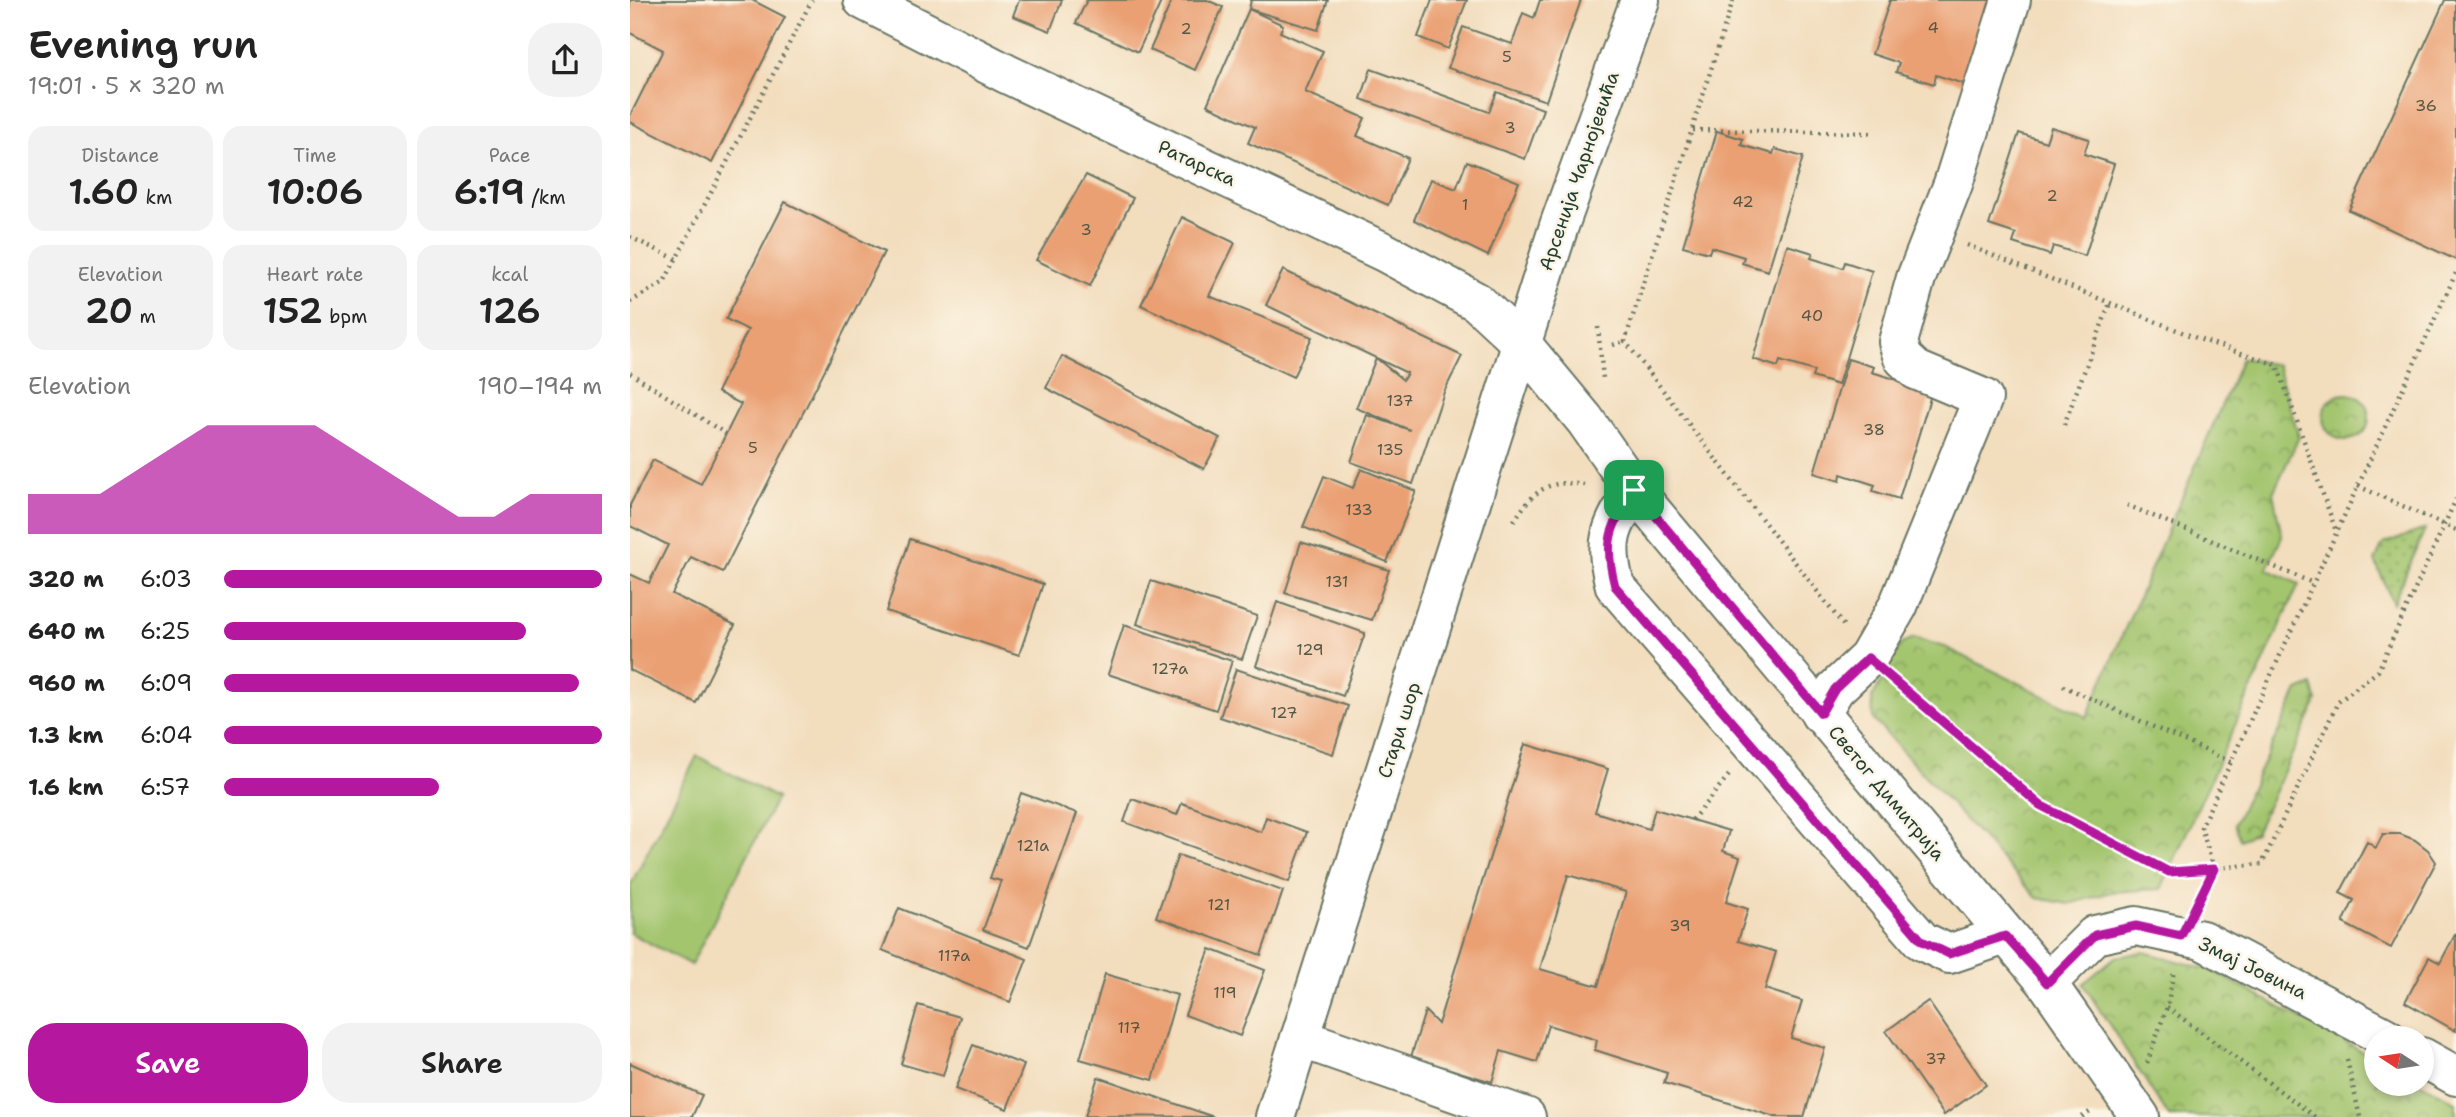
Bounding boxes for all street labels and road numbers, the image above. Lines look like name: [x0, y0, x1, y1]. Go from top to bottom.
street label: Арсенија Чарнојевића: [1533, 68, 1625, 274]
street label: Ратарска: [1154, 134, 1240, 192]
street label: Стари шор: [1372, 679, 1426, 781]
street label: Светог Димитрија: [1823, 720, 1951, 866]
street label: Змај Јовина: [2195, 931, 2311, 1005]

